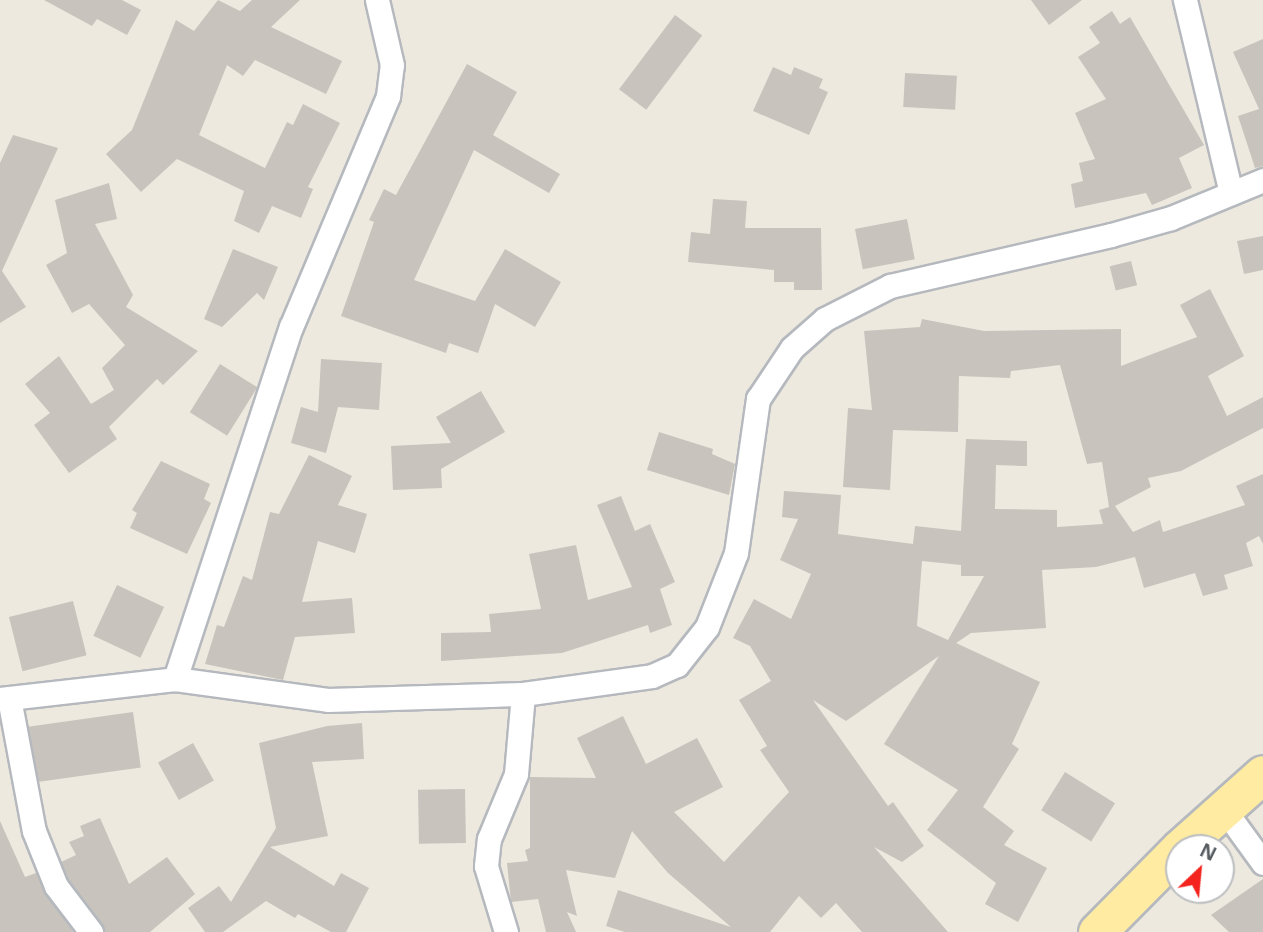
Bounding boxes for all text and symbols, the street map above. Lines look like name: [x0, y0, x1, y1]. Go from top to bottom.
north arrow: [1165, 834, 1235, 904]
text: N: [1196, 837, 1221, 867]

